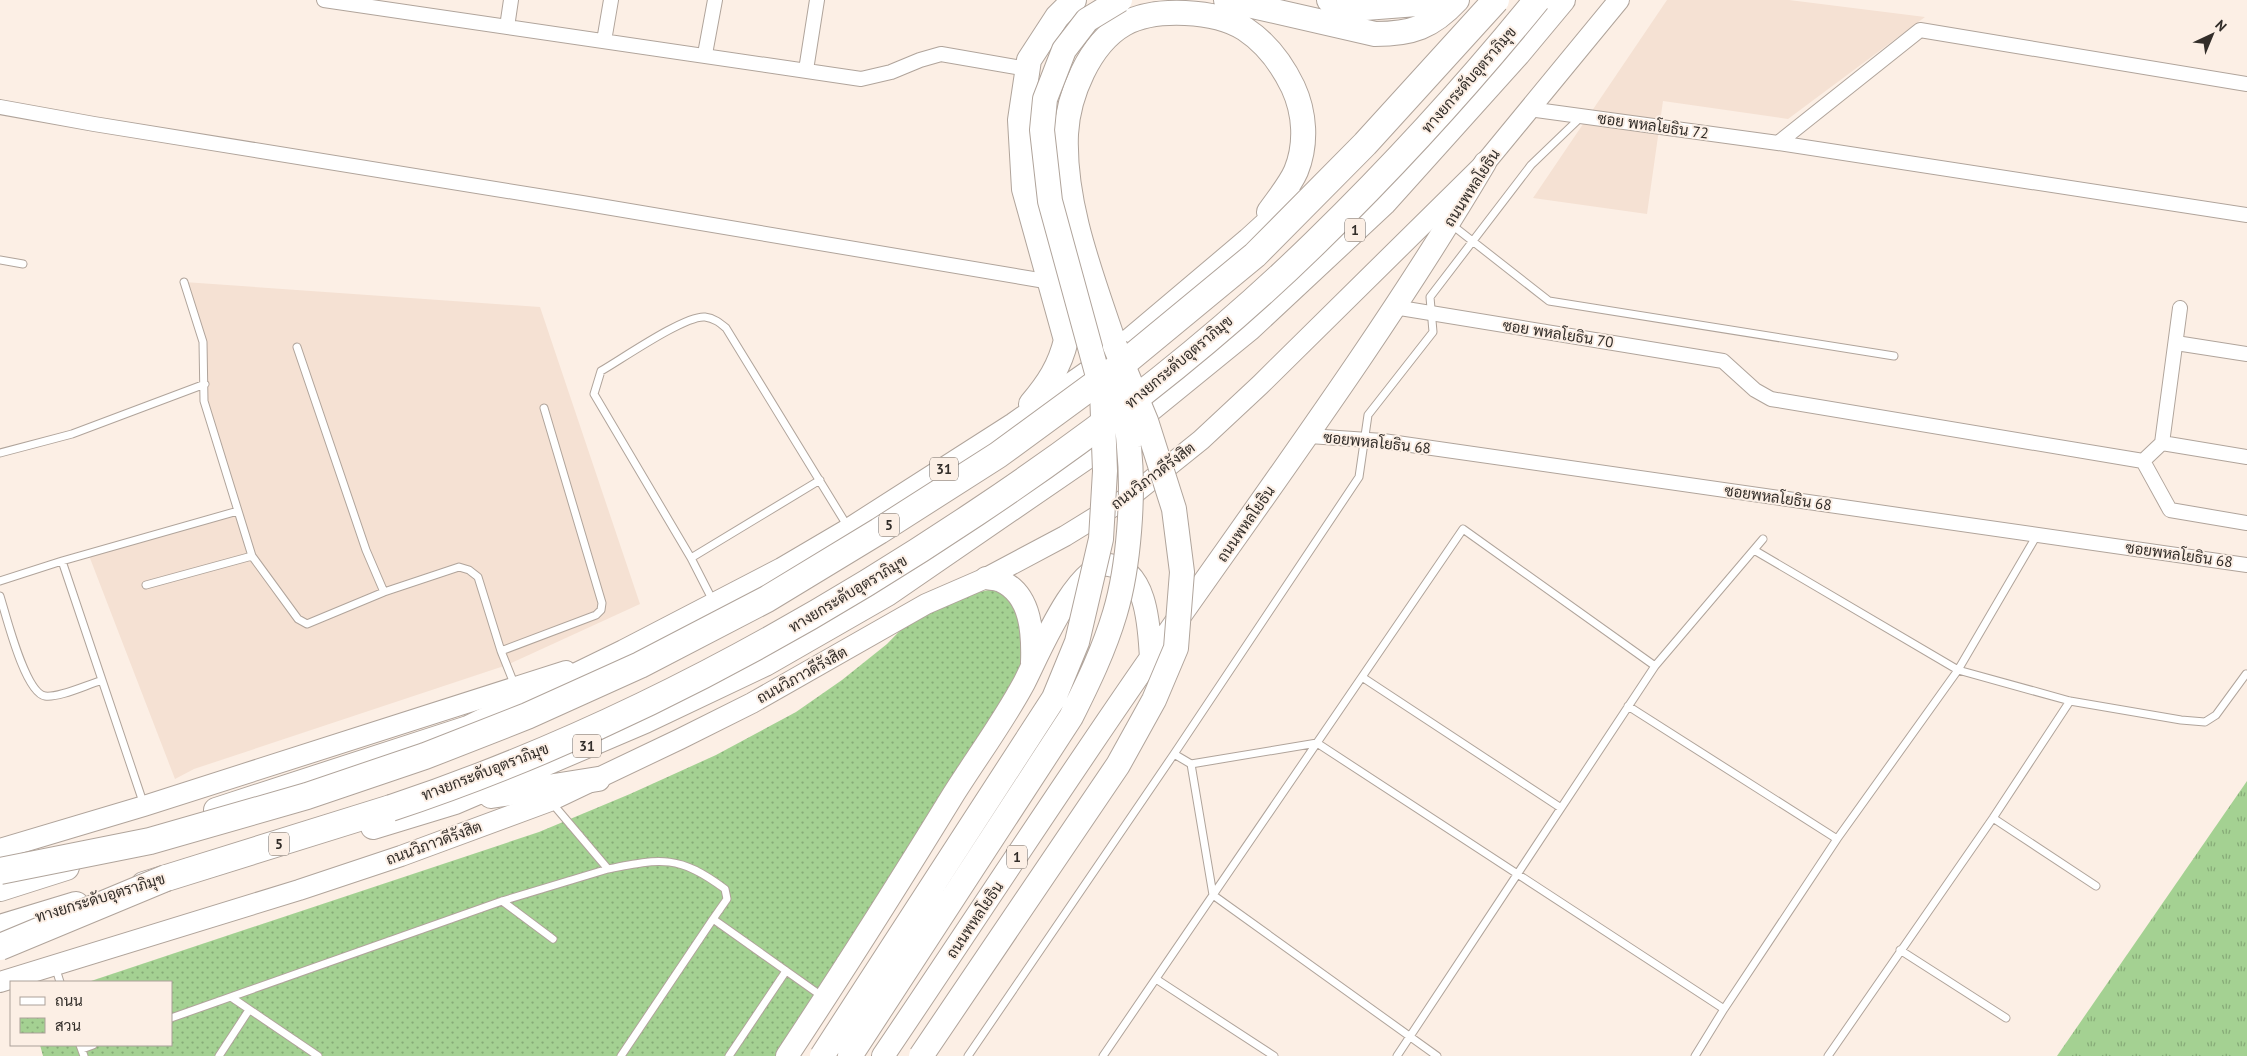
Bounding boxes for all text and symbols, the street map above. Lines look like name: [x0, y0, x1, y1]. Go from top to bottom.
north arrow: [2187, 10, 2237, 60]
text: N: [2211, 16, 2231, 35]
street label: ทางยกระดับอุตราภิมุข: [1417, 23, 1522, 138]
street label: ซอย พหลโยธิน 72: [1596, 108, 1710, 143]
street label: ถนนพหลโยธิน: [1439, 145, 1504, 230]
road number: 1: [1345, 218, 1365, 242]
street label: ทางยกระดับอุตราภิมุข: [1121, 311, 1238, 414]
street label: ซอย พหลโยธิน 70: [1501, 315, 1615, 352]
street label: ซอยพหลโยธิน 68: [1322, 427, 1432, 458]
street label: ถนนวิภาวดีรังสิต: [1107, 438, 1199, 513]
road number: 31: [930, 458, 958, 480]
street label: ซอยพหลโยธิน 68: [1723, 481, 1833, 514]
street label: ถนนพหลโยธิน: [1212, 482, 1279, 566]
road number: 5: [879, 514, 899, 536]
street label: ซอยพหลโยธิน 68: [2124, 538, 2234, 571]
street label: ทางยกระดับอุตราภิมุข: [785, 551, 911, 638]
street label: ถนนวิภาวดีรังสิต: [753, 642, 850, 707]
road number: 31: [573, 734, 601, 758]
street label: ทางยกระดับอุตราภิมุข: [418, 739, 552, 806]
street label: ถนนวิภาวดีรังสิต: [383, 816, 484, 869]
road number: 5: [269, 832, 289, 856]
road number: 1: [1007, 846, 1027, 869]
street label: ทางยกระดับอุตราภิมุข: [33, 869, 168, 928]
street label: ถนนพหลโยธิน: [942, 878, 1007, 962]
legend: [10, 981, 172, 1046]
text: ถนน: [55, 991, 83, 1010]
text: สวน: [55, 1016, 81, 1035]

